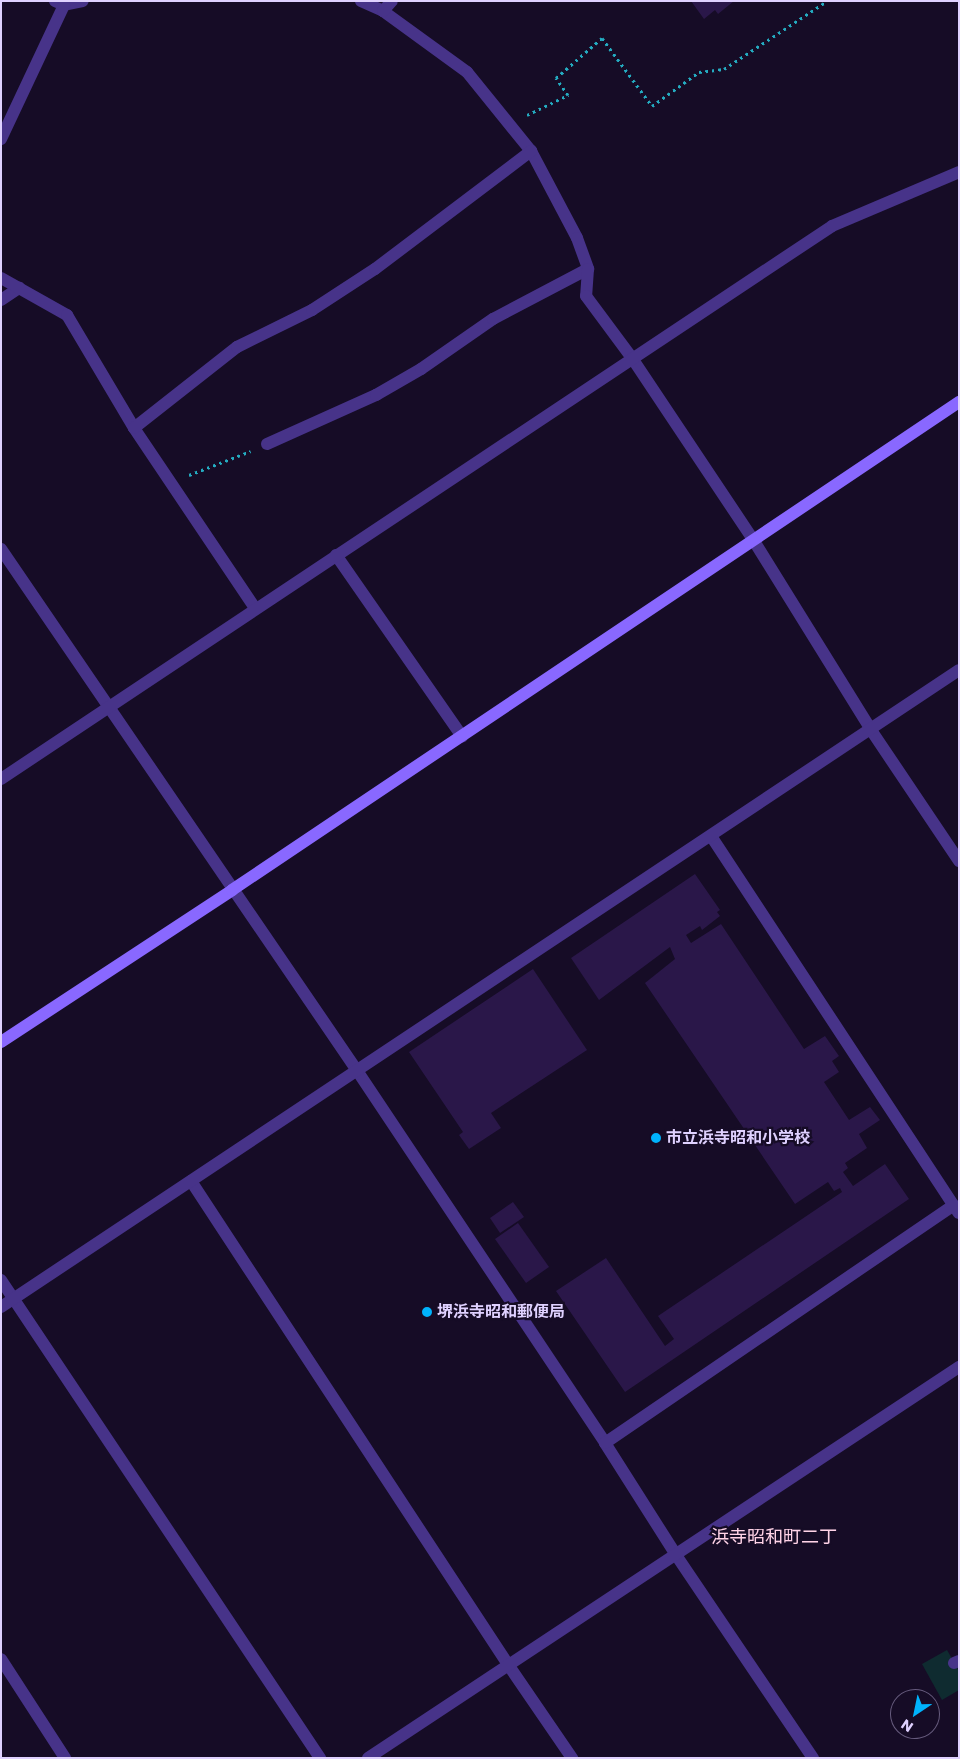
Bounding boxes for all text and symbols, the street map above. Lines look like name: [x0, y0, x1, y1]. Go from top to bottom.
place label: 市立浜寺昭和小学校: [666, 1128, 810, 1148]
marker: 市立浜寺昭和小学校: [650, 1132, 662, 1144]
place label: 堺浜寺昭和郵便局: [437, 1302, 565, 1322]
marker: 堺浜寺昭和郵便局: [421, 1306, 433, 1318]
district label: 浜寺昭和町二丁: [711, 1526, 837, 1548]
north arrow: [890, 1689, 940, 1739]
text: N: [897, 1714, 917, 1737]

